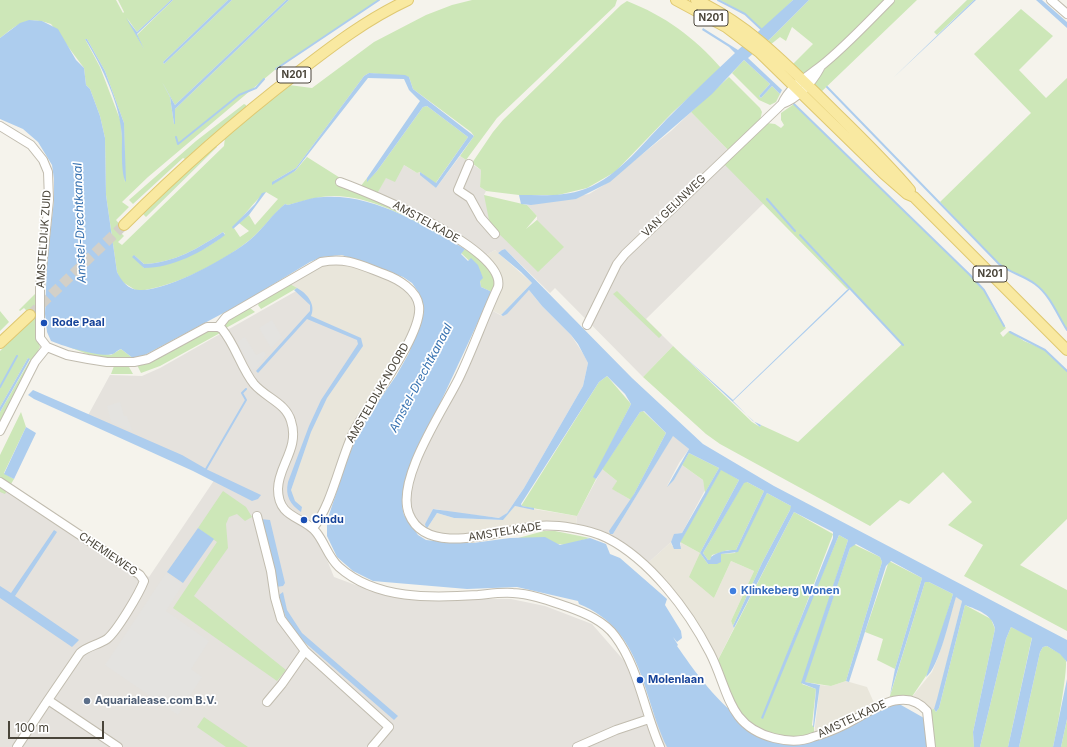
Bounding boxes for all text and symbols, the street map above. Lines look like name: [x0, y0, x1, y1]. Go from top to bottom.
road number: N201: [694, 10, 728, 26]
road number: N201: [277, 67, 311, 83]
water label: Amstel-Drechtkanaal: [71, 163, 89, 283]
street label: VAN GEIJNWEG: [639, 172, 709, 240]
street label: AMSTELDIJK ZUID: [34, 190, 54, 288]
street label: AMSTELKADE: [390, 198, 462, 246]
road number: N201: [973, 266, 1007, 282]
place label: Rode Paal: [52, 316, 105, 330]
marker: Rode Paal: [39, 318, 49, 328]
water label: Amstel-Drechtkanaal: [386, 321, 456, 435]
street label: AMSTELDIJK-NOORD: [344, 341, 412, 445]
place label: Cindu: [312, 513, 344, 527]
marker: Cindu: [299, 515, 309, 525]
street label: AMSTELKADE: [467, 520, 543, 544]
street label: CHEMIEWEG: [76, 530, 140, 578]
place label: Klinkeberg Wonen: [741, 584, 840, 598]
marker: Klinkeberg Wonen: [728, 586, 738, 596]
place label: Molenlaan: [648, 673, 704, 687]
marker: Molenlaan: [635, 675, 645, 685]
place label: Aquarialease.com B.V.: [95, 694, 217, 708]
marker: Aquarialease.com B.V.: [82, 696, 92, 706]
street label: AMSTELKADE: [816, 697, 888, 741]
scale bar: [10, 713, 106, 739]
text: 100 m: [15, 720, 49, 735]

